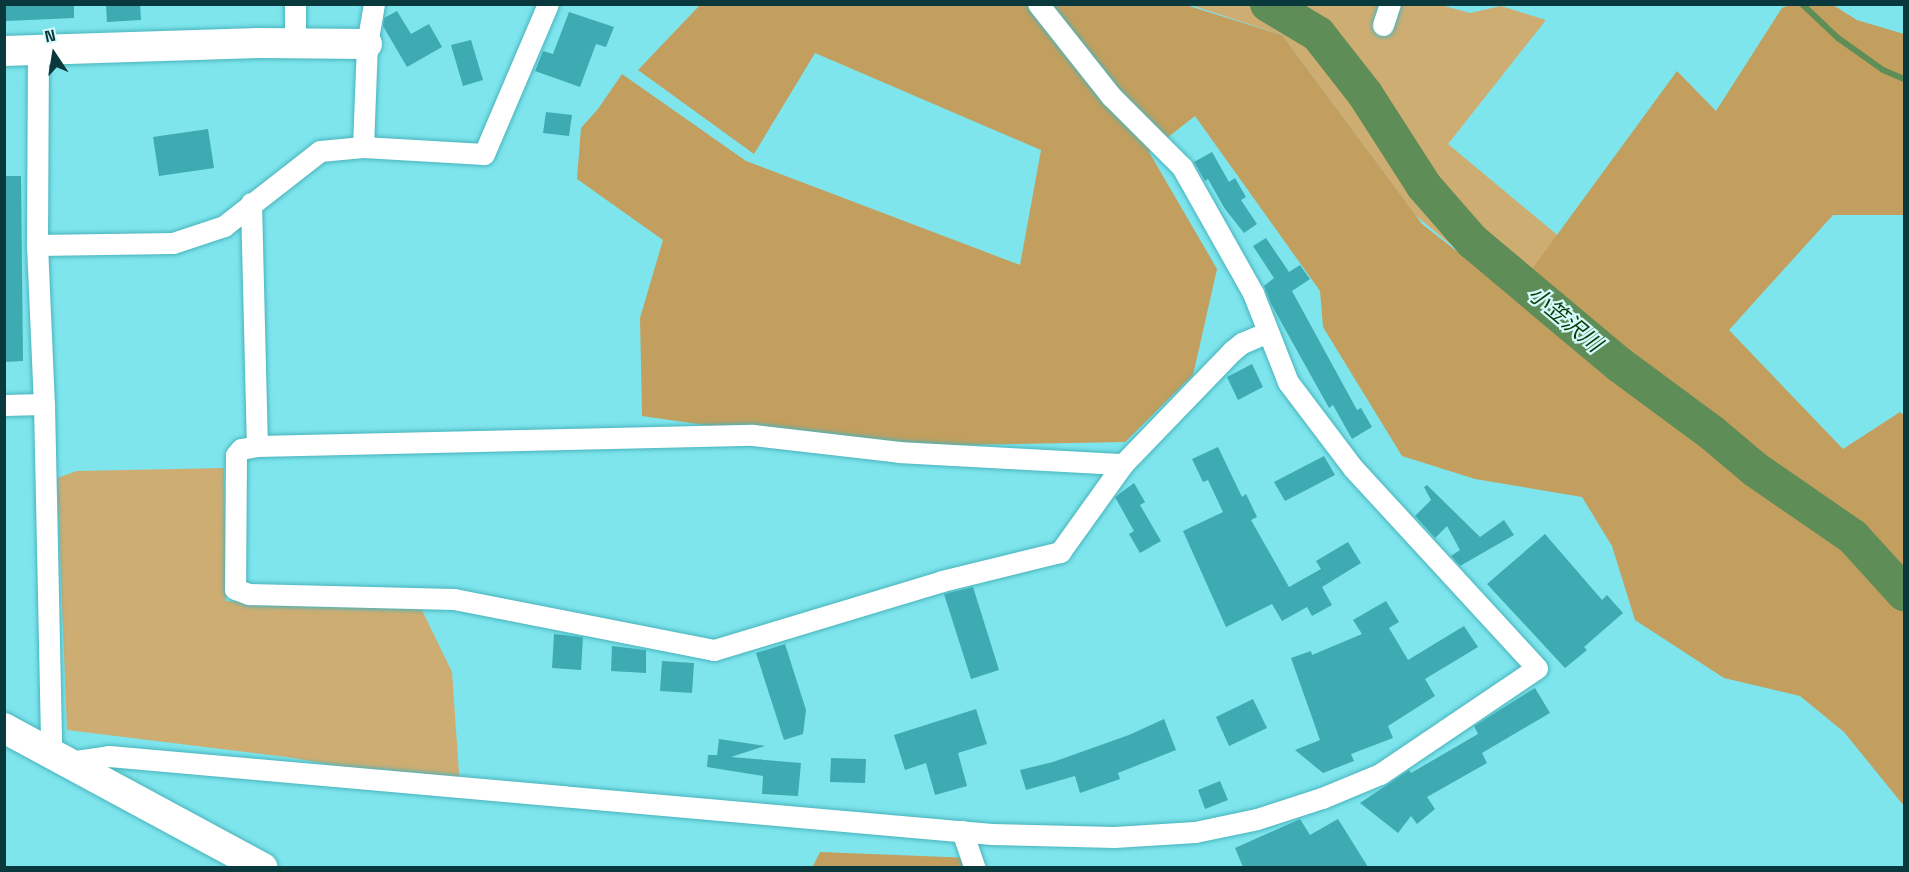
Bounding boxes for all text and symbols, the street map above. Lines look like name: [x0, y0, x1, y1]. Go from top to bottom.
north arrow: [24, 24, 84, 84]
text: N: [43, 25, 58, 47]
water label: 小笠沢川: [1523, 281, 1607, 357]

